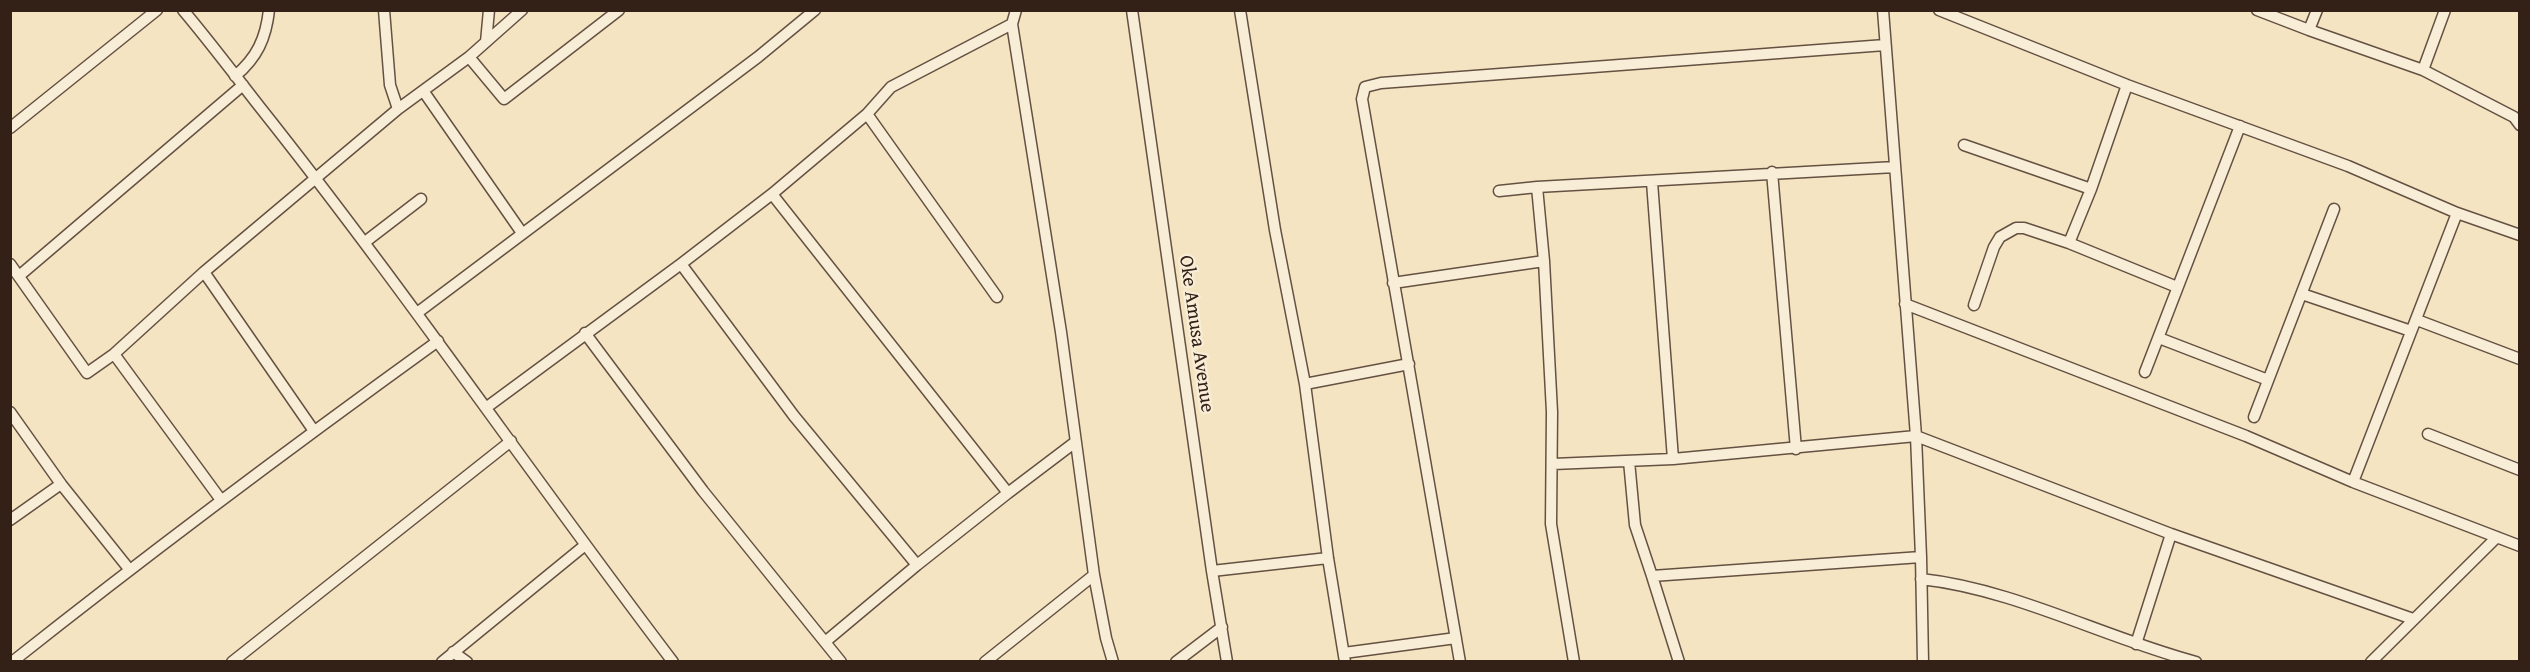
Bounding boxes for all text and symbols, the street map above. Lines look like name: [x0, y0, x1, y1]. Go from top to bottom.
street label: Oke Amusa Avenue: [1173, 254, 1219, 414]

